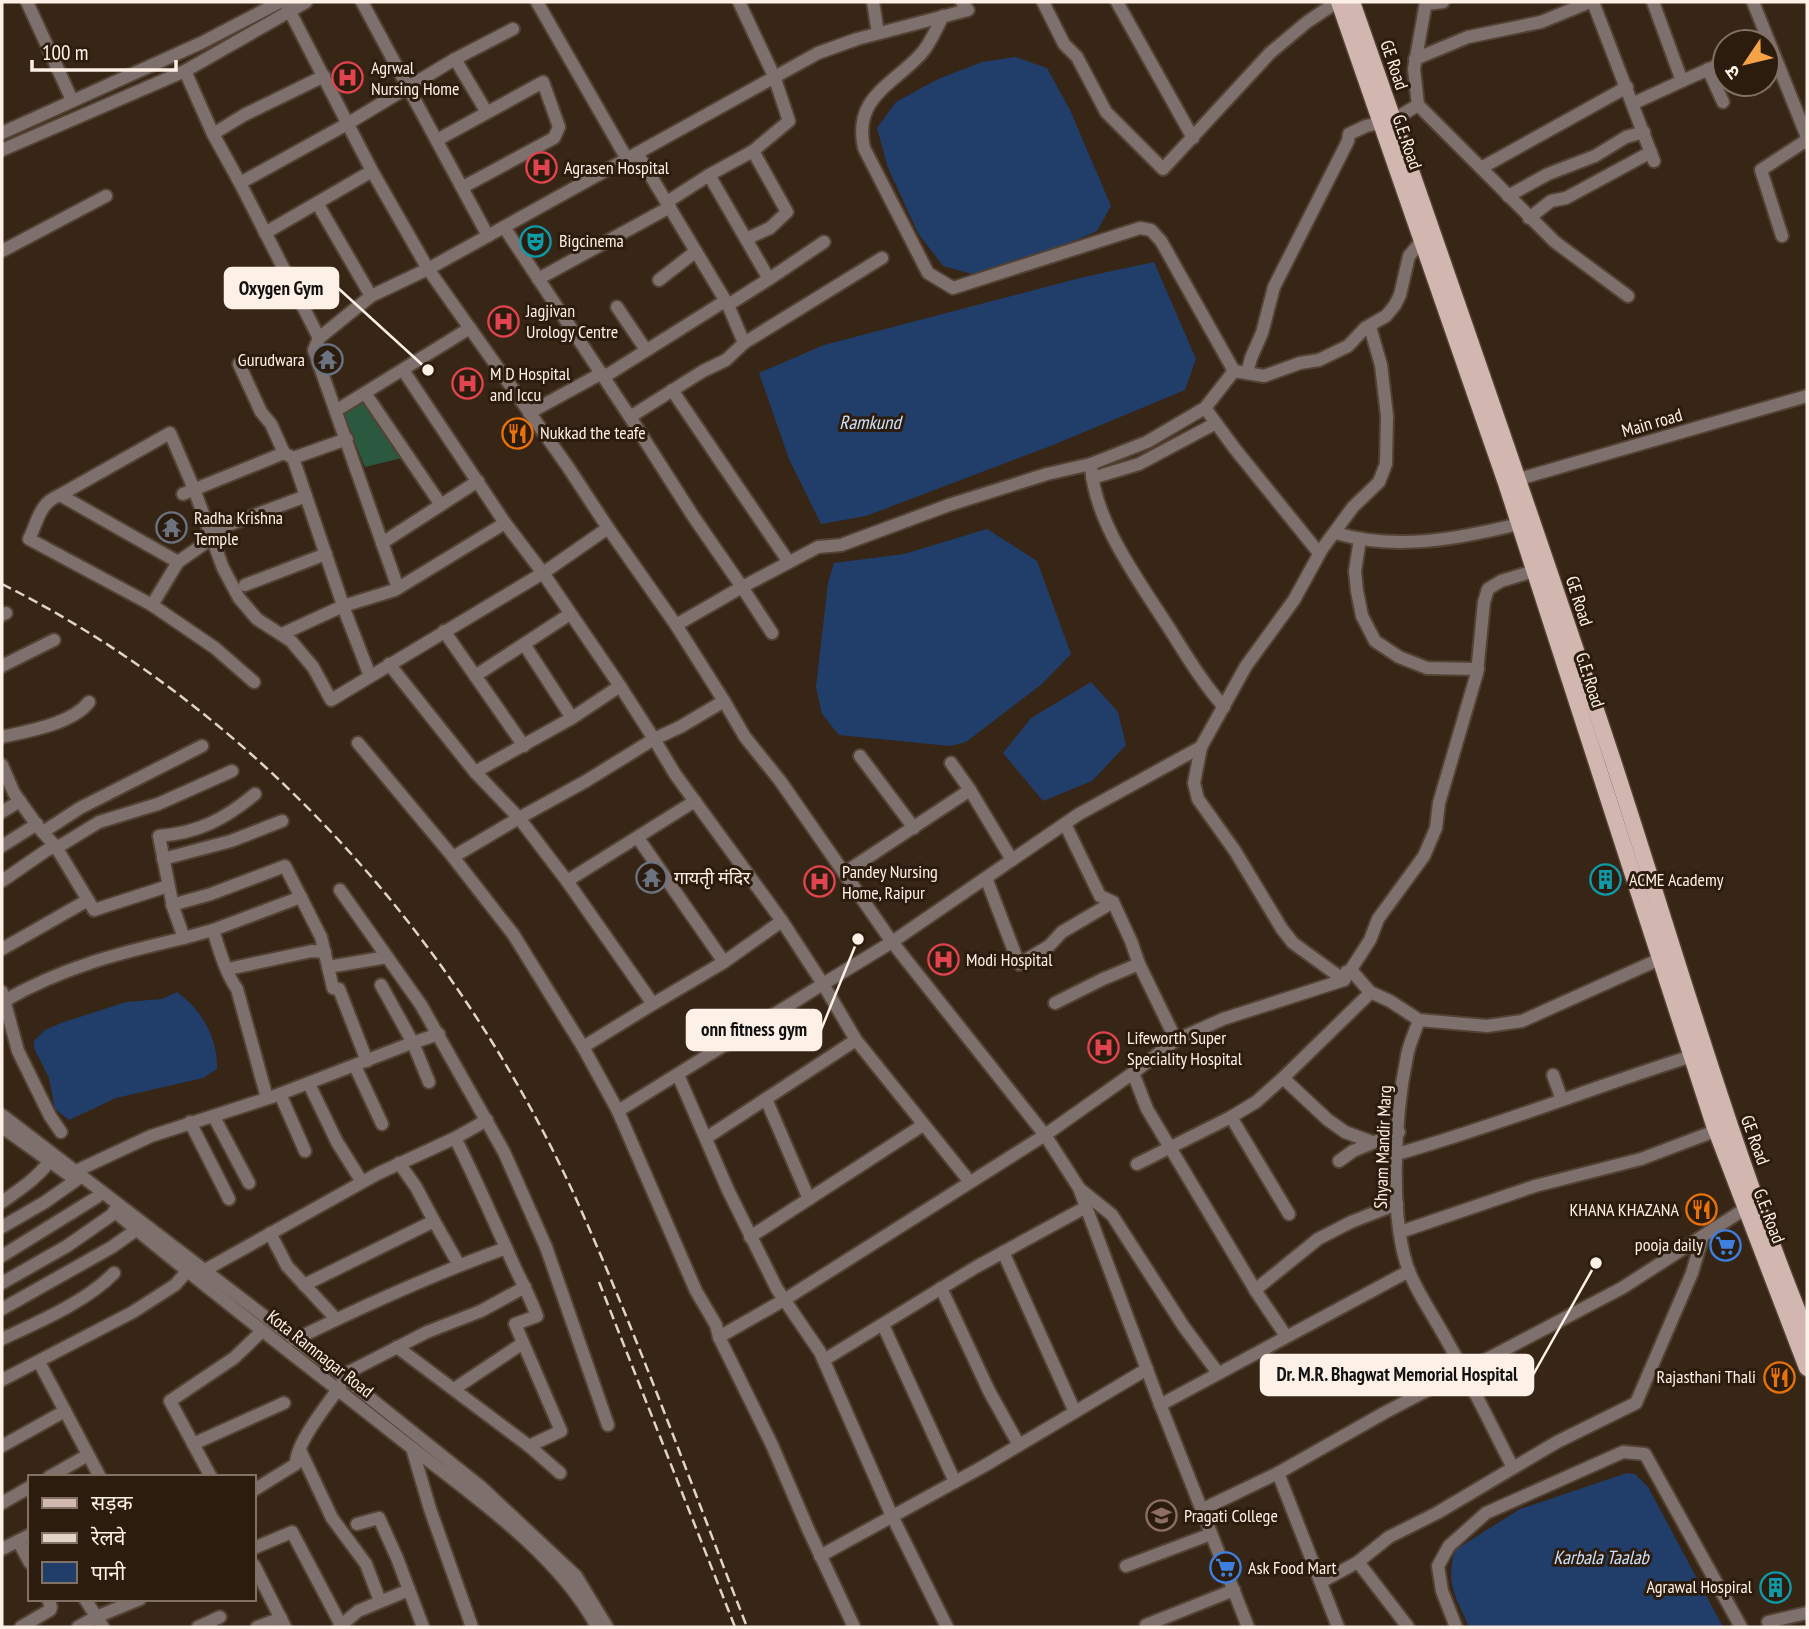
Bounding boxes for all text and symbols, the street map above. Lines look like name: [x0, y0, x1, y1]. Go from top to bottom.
scale bar: [32, 28, 175, 72]
north arrow: [1711, 28, 1781, 98]
street label: GE Road: [1375, 37, 1414, 93]
text: 100 m: [42, 39, 88, 66]
place label: Agrwal Nursing Home: [371, 56, 460, 100]
hospital icon: Agrwal Nursing Home: [331, 61, 365, 95]
text: उ: [1719, 61, 1745, 84]
street label: G.E. Road: [1387, 111, 1428, 172]
hospital icon: Agrasen Hospital: [524, 151, 558, 185]
place label: Agrasen Hospital: [564, 156, 670, 179]
theatre icon: Bigcinema: [519, 224, 553, 258]
place label: Bigcinema: [559, 229, 624, 252]
callout: Oxygen Gym: [225, 268, 338, 308]
text: Oxygen Gym: [239, 276, 323, 300]
place label: Jagjivan Urology Centre: [525, 299, 618, 343]
hospital icon: Jagjivan Urology Centre: [486, 304, 520, 338]
temple icon: Gurudwara: [311, 343, 345, 377]
place label: Gurudwara: [238, 348, 305, 371]
place label: M D Hospital and Iccu: [490, 362, 571, 406]
hospital icon: M D Hospital and Iccu: [450, 367, 484, 401]
street label: Main road: [1619, 403, 1685, 442]
water label: Ramkund: [839, 410, 903, 434]
restaurant icon: Nukkad the teafe: [500, 416, 534, 450]
place label: Nukkad the teafe: [540, 421, 646, 444]
place label: Radha Krishna Temple: [194, 506, 283, 550]
temple icon: Radha Krishna Temple: [154, 511, 188, 545]
street label: GE Road: [1561, 573, 1598, 629]
street label: G.E. Road: [1571, 650, 1610, 710]
place label: Pandey Nursing Home, Raipur: [842, 860, 938, 904]
temple icon: गायतृी मंदिर: [634, 861, 668, 895]
building icon: ACME Academy: [1589, 863, 1623, 897]
hospital icon: Pandey Nursing Home, Raipur: [802, 865, 836, 899]
place label: गायतृी मंदिर: [674, 866, 751, 890]
place label: ACME Academy: [1629, 868, 1724, 891]
hospital icon: Modi Hospital: [926, 943, 960, 977]
place label: Modi Hospital: [966, 948, 1053, 971]
callout: onn fitness gym: [687, 1010, 821, 1050]
text: onn fitness gym: [701, 1017, 807, 1041]
place label: Lifeworth Super Speciality Hospital: [1127, 1026, 1243, 1070]
hospital icon: Lifeworth Super Speciality Hospital: [1087, 1031, 1121, 1065]
street label: Shyam Mandir Marg: [1369, 1085, 1396, 1209]
street label: GE Road: [1736, 1112, 1775, 1168]
street label: G.E. Road: [1749, 1185, 1790, 1246]
restaurant icon: KHANA KHAZANA: [1685, 1193, 1719, 1227]
place label: KHANA KHAZANA: [1569, 1198, 1679, 1221]
supermarket icon: pooja daily: [1709, 1228, 1743, 1262]
place label: pooja daily: [1635, 1233, 1703, 1256]
street label: Kota Ramnagar Road: [262, 1305, 378, 1402]
callout: Dr. M.R. Bhagwat Memorial Hospital: [1261, 1355, 1533, 1395]
restaurant icon: Rajasthani Thali: [1762, 1360, 1796, 1394]
text: Dr. M.R. Bhagwat Memorial Hospital: [1276, 1362, 1518, 1386]
place label: Rajasthani Thali: [1657, 1365, 1756, 1388]
legend: [28, 1475, 256, 1601]
text: सड़क: [91, 1489, 133, 1516]
school or university icon: Pragati College: [1144, 1499, 1178, 1533]
place label: Pragati College: [1184, 1504, 1278, 1527]
text: रेलवे: [90, 1524, 126, 1551]
water label: Karbala Taalab: [1553, 1545, 1651, 1569]
supermarket icon: Ask Food Mart: [1208, 1551, 1242, 1585]
place label: Ask Food Mart: [1248, 1556, 1337, 1579]
text: पानी: [91, 1559, 126, 1586]
building icon: Agrawal Hospiral: [1758, 1570, 1792, 1604]
place label: Agrawal Hospiral: [1646, 1575, 1753, 1598]

